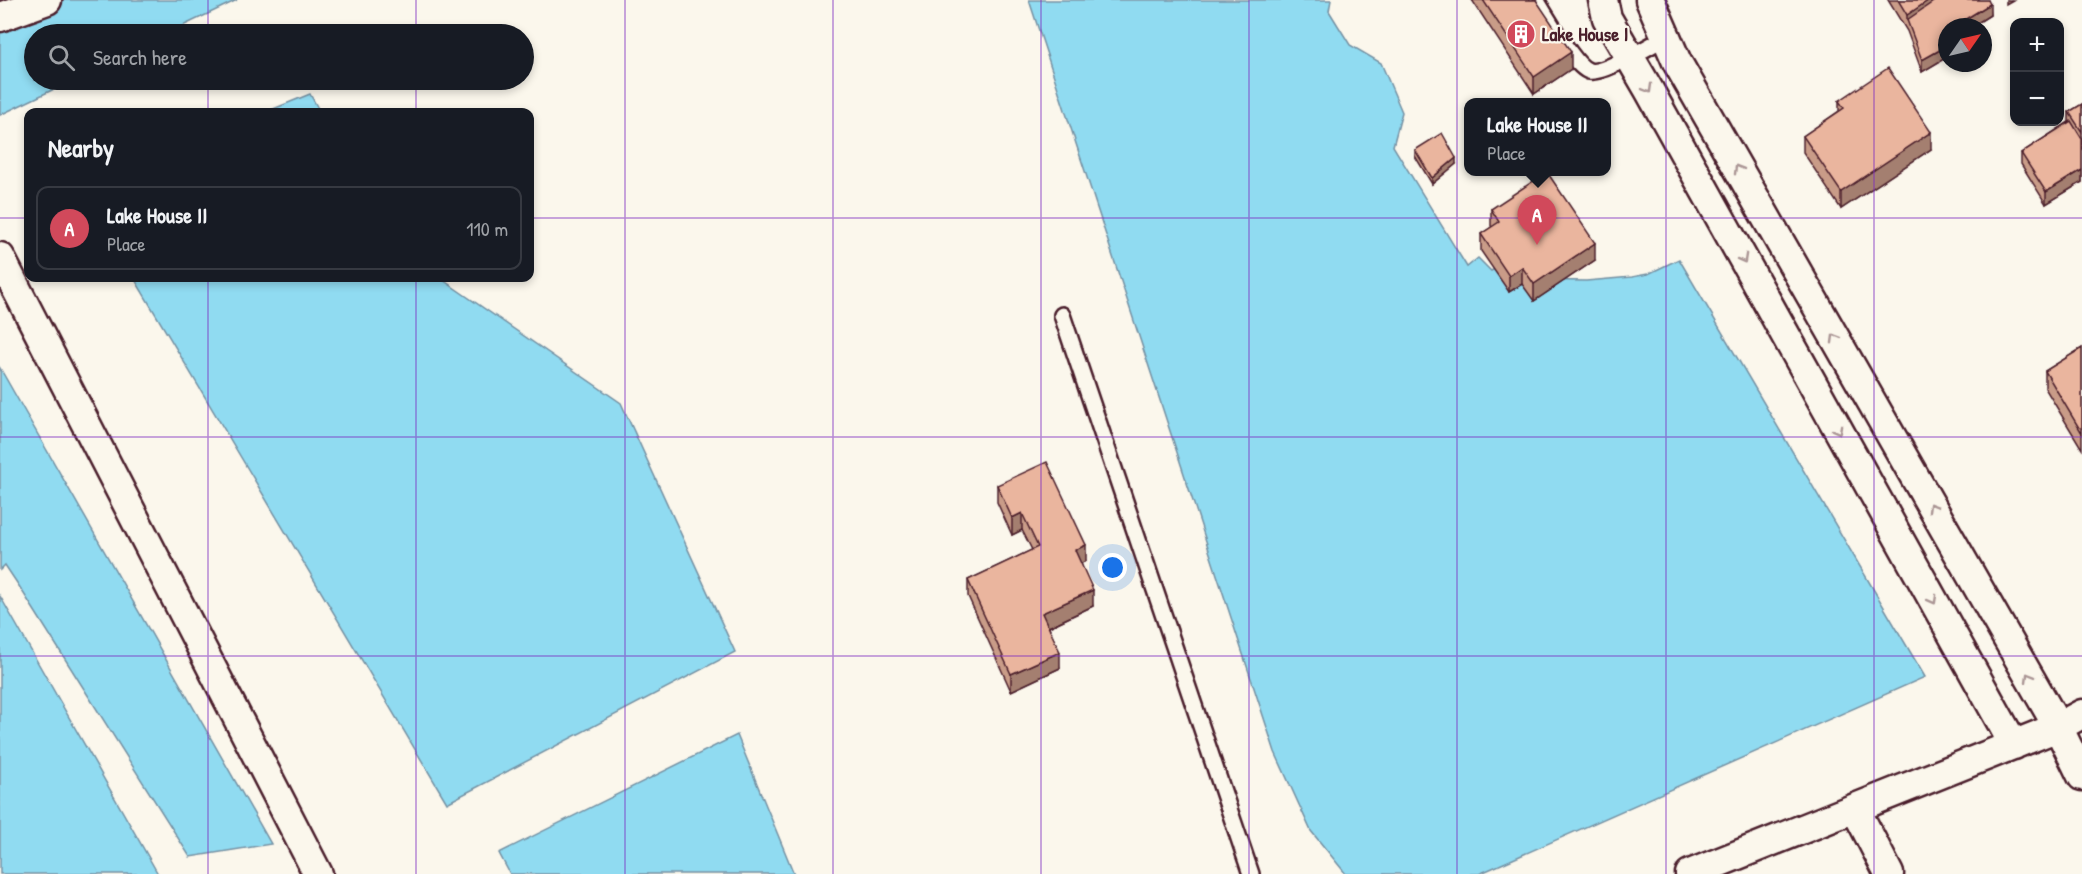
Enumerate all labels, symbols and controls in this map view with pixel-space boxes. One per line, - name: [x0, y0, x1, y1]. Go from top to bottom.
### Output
- building icon: Lake House I: [1505, 18, 1537, 50]
- north arrow: [1938, 18, 1992, 72]
- map controls: [2010, 18, 2064, 126]
- button: +: [2010, 18, 2064, 72]
- place label: Lake House I: [1542, 20, 1629, 47]
- search box: [24, 24, 534, 90]
- icon: search: [45, 41, 78, 74]
- text: Search here: [93, 42, 187, 72]
- button: −: [2010, 72, 2064, 126]
- one-way arrow: [1641, 83, 1652, 93]
- popup: [1464, 98, 1611, 176]
- text: Lake House II: [1487, 109, 1588, 139]
- text: Nearby: [48, 130, 114, 165]
- text: Place: [1487, 139, 1526, 166]
- one-way arrow: [1734, 165, 1746, 175]
- pin: A: [1518, 196, 1556, 245]
- text: Lake House II: [107, 200, 207, 230]
- text: A: [65, 215, 74, 242]
- text: 110 m: [466, 215, 508, 242]
- text: Place: [107, 230, 146, 257]
- one-way arrow: [1736, 253, 1747, 263]
- one-way arrow: [1831, 334, 1842, 344]
- one-way arrow: [1831, 423, 1842, 434]
- one-way arrow: [1928, 503, 1939, 513]
- your location: [1098, 553, 1127, 582]
- one-way arrow: [1926, 594, 1937, 604]
- one-way arrow: [2025, 673, 2036, 683]

